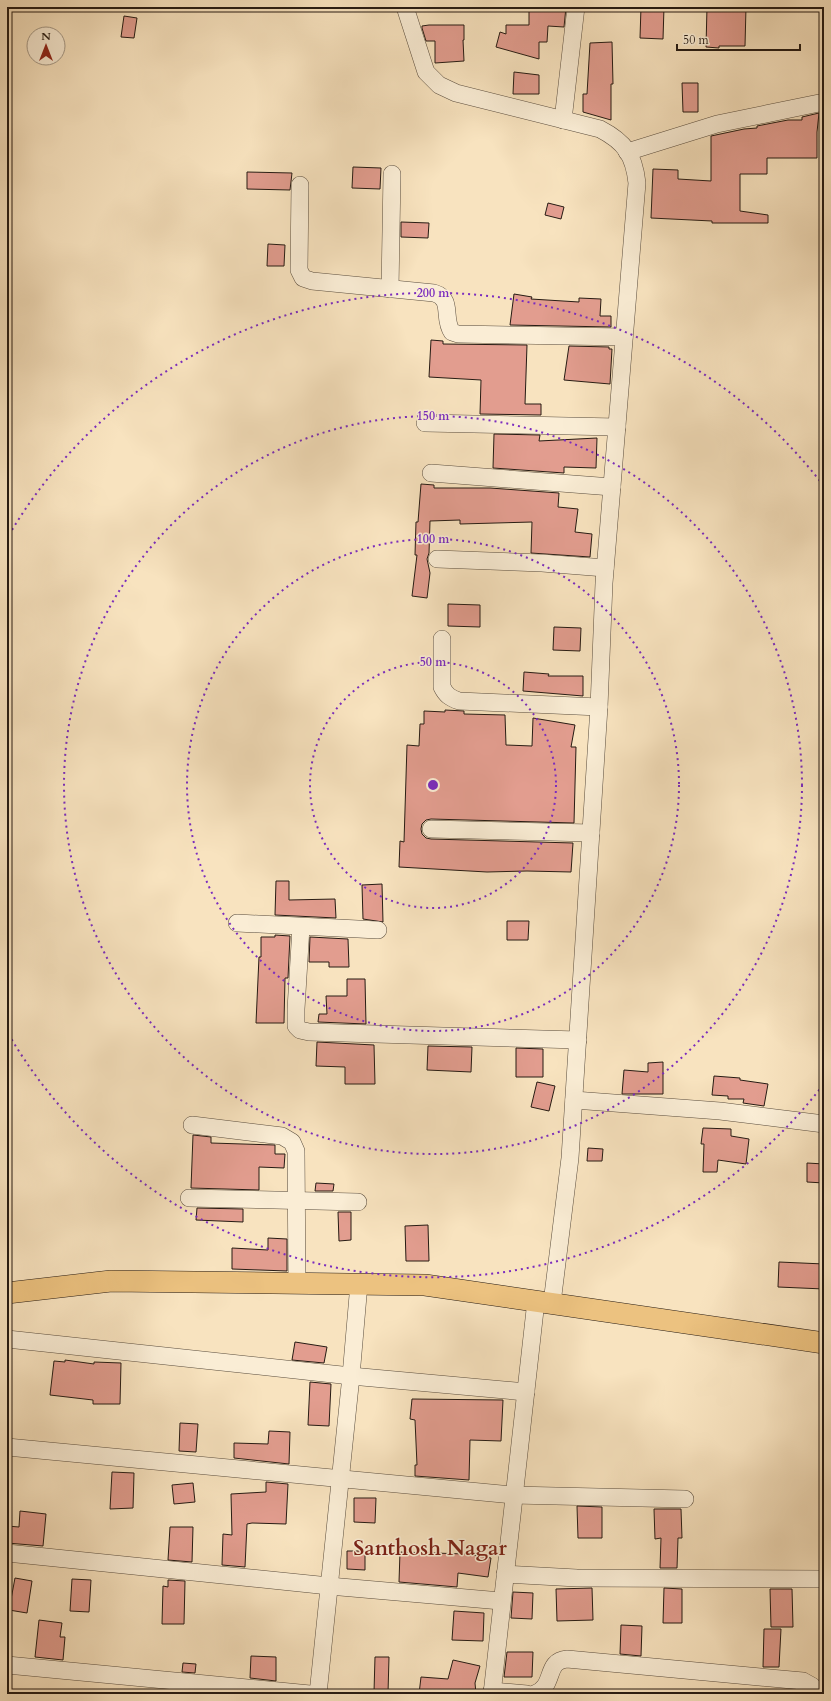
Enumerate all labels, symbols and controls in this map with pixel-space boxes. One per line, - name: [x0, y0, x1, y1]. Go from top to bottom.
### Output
- north arrow: [26, 26, 66, 66]
- scale bar: [677, 26, 800, 52]
- text: N: [41, 29, 51, 44]
- text: 50 m: [683, 32, 710, 48]
- text: 200 m: [417, 285, 450, 301]
- text: 150 m: [417, 408, 450, 424]
- text: 100 m: [417, 531, 450, 547]
- text: 50 m: [420, 654, 447, 670]
- centre of rings: [426, 778, 440, 792]
- district label: Santhosh Nagar: [353, 1534, 507, 1563]

